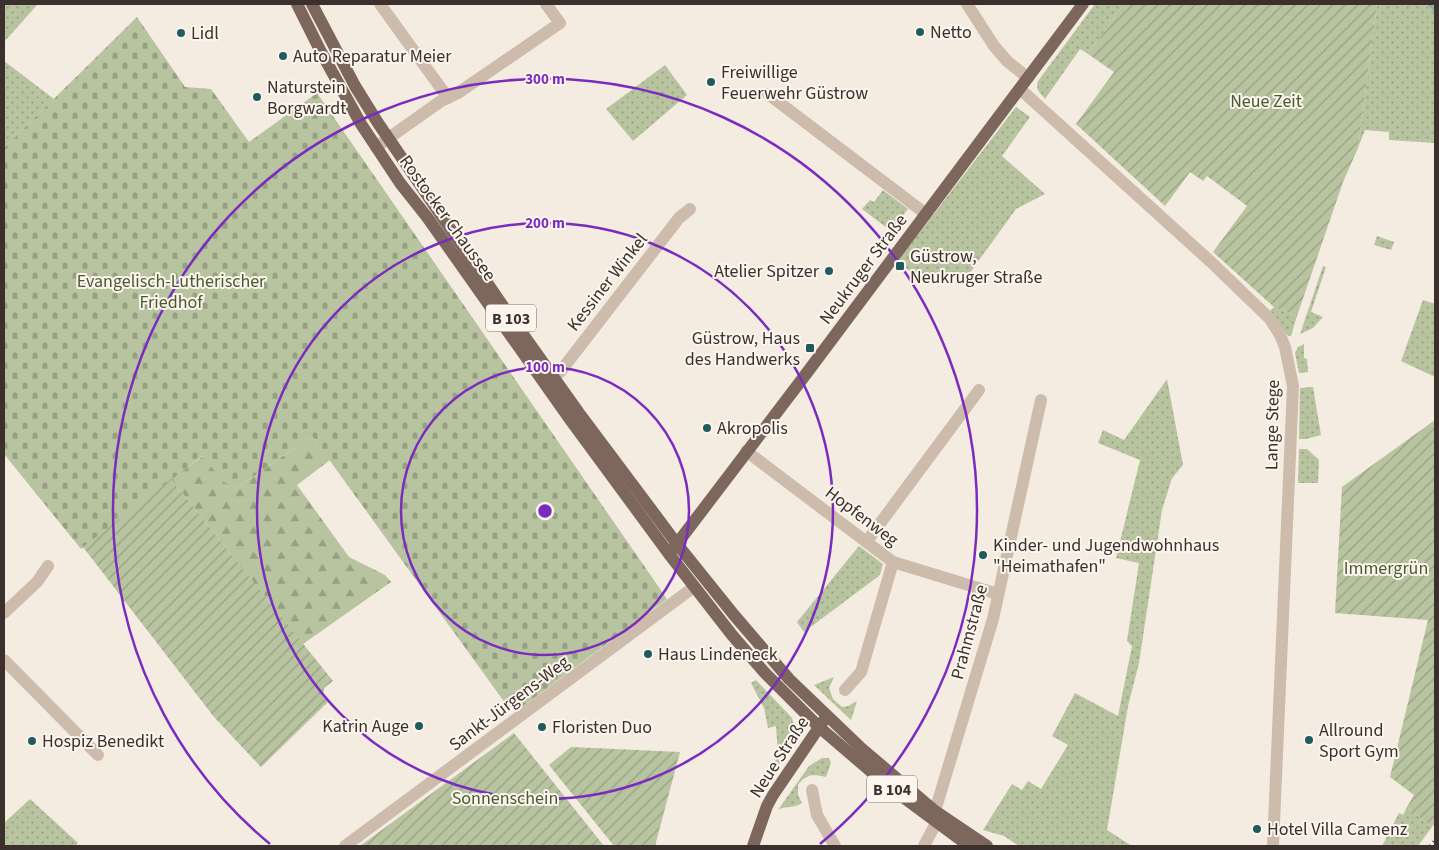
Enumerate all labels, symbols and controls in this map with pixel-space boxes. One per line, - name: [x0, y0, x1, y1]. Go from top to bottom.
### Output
- place label: Netto: [930, 20, 972, 45]
- place label: Lidl: [191, 21, 219, 46]
- marker: Netto: [914, 26, 926, 38]
- marker: Lidl: [175, 27, 187, 39]
- place label: Auto Reparatur Meier: [293, 44, 452, 69]
- marker: Auto Reparatur Meier: [277, 50, 289, 62]
- place label: Freiwillige Feuerwehr Güstrow: [721, 60, 868, 106]
- text: 300 m: [525, 69, 565, 90]
- place label: Naturstein Borgwardt: [267, 75, 346, 121]
- marker: Freiwillige Feuerwehr Güstrow: [705, 76, 717, 88]
- park label: Neue Zeit: [1230, 89, 1302, 114]
- marker: Naturstein Borgwardt: [251, 91, 263, 103]
- street label: Rostocker Chaussee: [393, 150, 502, 286]
- street label: Neukruger Straße: [814, 209, 913, 330]
- text: 200 m: [525, 213, 565, 234]
- street label: Kessiner Winkel: [561, 228, 654, 336]
- place label: Güstrow, Neukruger Straße: [910, 244, 1042, 290]
- place label: Atelier Spitzer: [714, 259, 820, 284]
- marker: Güstrow, Neukruger Straße: [894, 260, 906, 272]
- marker: Atelier Spitzer: [823, 265, 835, 277]
- park label: Evangelisch-Lutherischer Friedhof: [77, 269, 266, 315]
- road number: B 103: [486, 304, 536, 332]
- place label: Güstrow, Haus des Handwerks: [685, 326, 800, 372]
- marker: Güstrow, Haus des Handwerks: [804, 342, 816, 354]
- text: 100 m: [525, 357, 565, 378]
- street label: Lange Stege: [1259, 379, 1286, 470]
- place label: Akropolis: [717, 416, 788, 441]
- marker: Akropolis: [701, 422, 713, 434]
- street label: Hopfenweg: [820, 481, 904, 552]
- centre of rings: [536, 502, 554, 520]
- place label: Kinder- und Jugendwohnhaus "Heimathafen": [993, 533, 1219, 579]
- marker: Kinder- und Jugendwohnhaus "Heimathafen": [977, 549, 989, 561]
- park label: Immergrün: [1344, 556, 1428, 581]
- street label: Prahmstraße: [945, 582, 994, 682]
- place label: Haus Lindeneck: [658, 642, 778, 667]
- marker: Haus Lindeneck: [642, 648, 654, 660]
- street label: Sankt-Jürgens-Weg: [444, 650, 575, 757]
- street label: Neue Straße: [744, 712, 815, 803]
- place label: Katrin Auge: [322, 714, 409, 739]
- place label: Floristen Duo: [552, 715, 652, 740]
- place label: Allround Sport Gym: [1319, 718, 1399, 764]
- marker: Katrin Auge: [413, 720, 425, 732]
- marker: Floristen Duo: [536, 721, 548, 733]
- place label: Hospiz Benedikt: [42, 729, 164, 754]
- marker: Allround Sport Gym: [1303, 734, 1315, 746]
- marker: Hospiz Benedikt: [26, 735, 38, 747]
- road number: B 104: [867, 776, 917, 802]
- park label: Sonnenschein: [452, 786, 558, 811]
- place label: Hotel Villa Camenz: [1267, 817, 1408, 842]
- marker: Hotel Villa Camenz: [1251, 823, 1263, 835]

